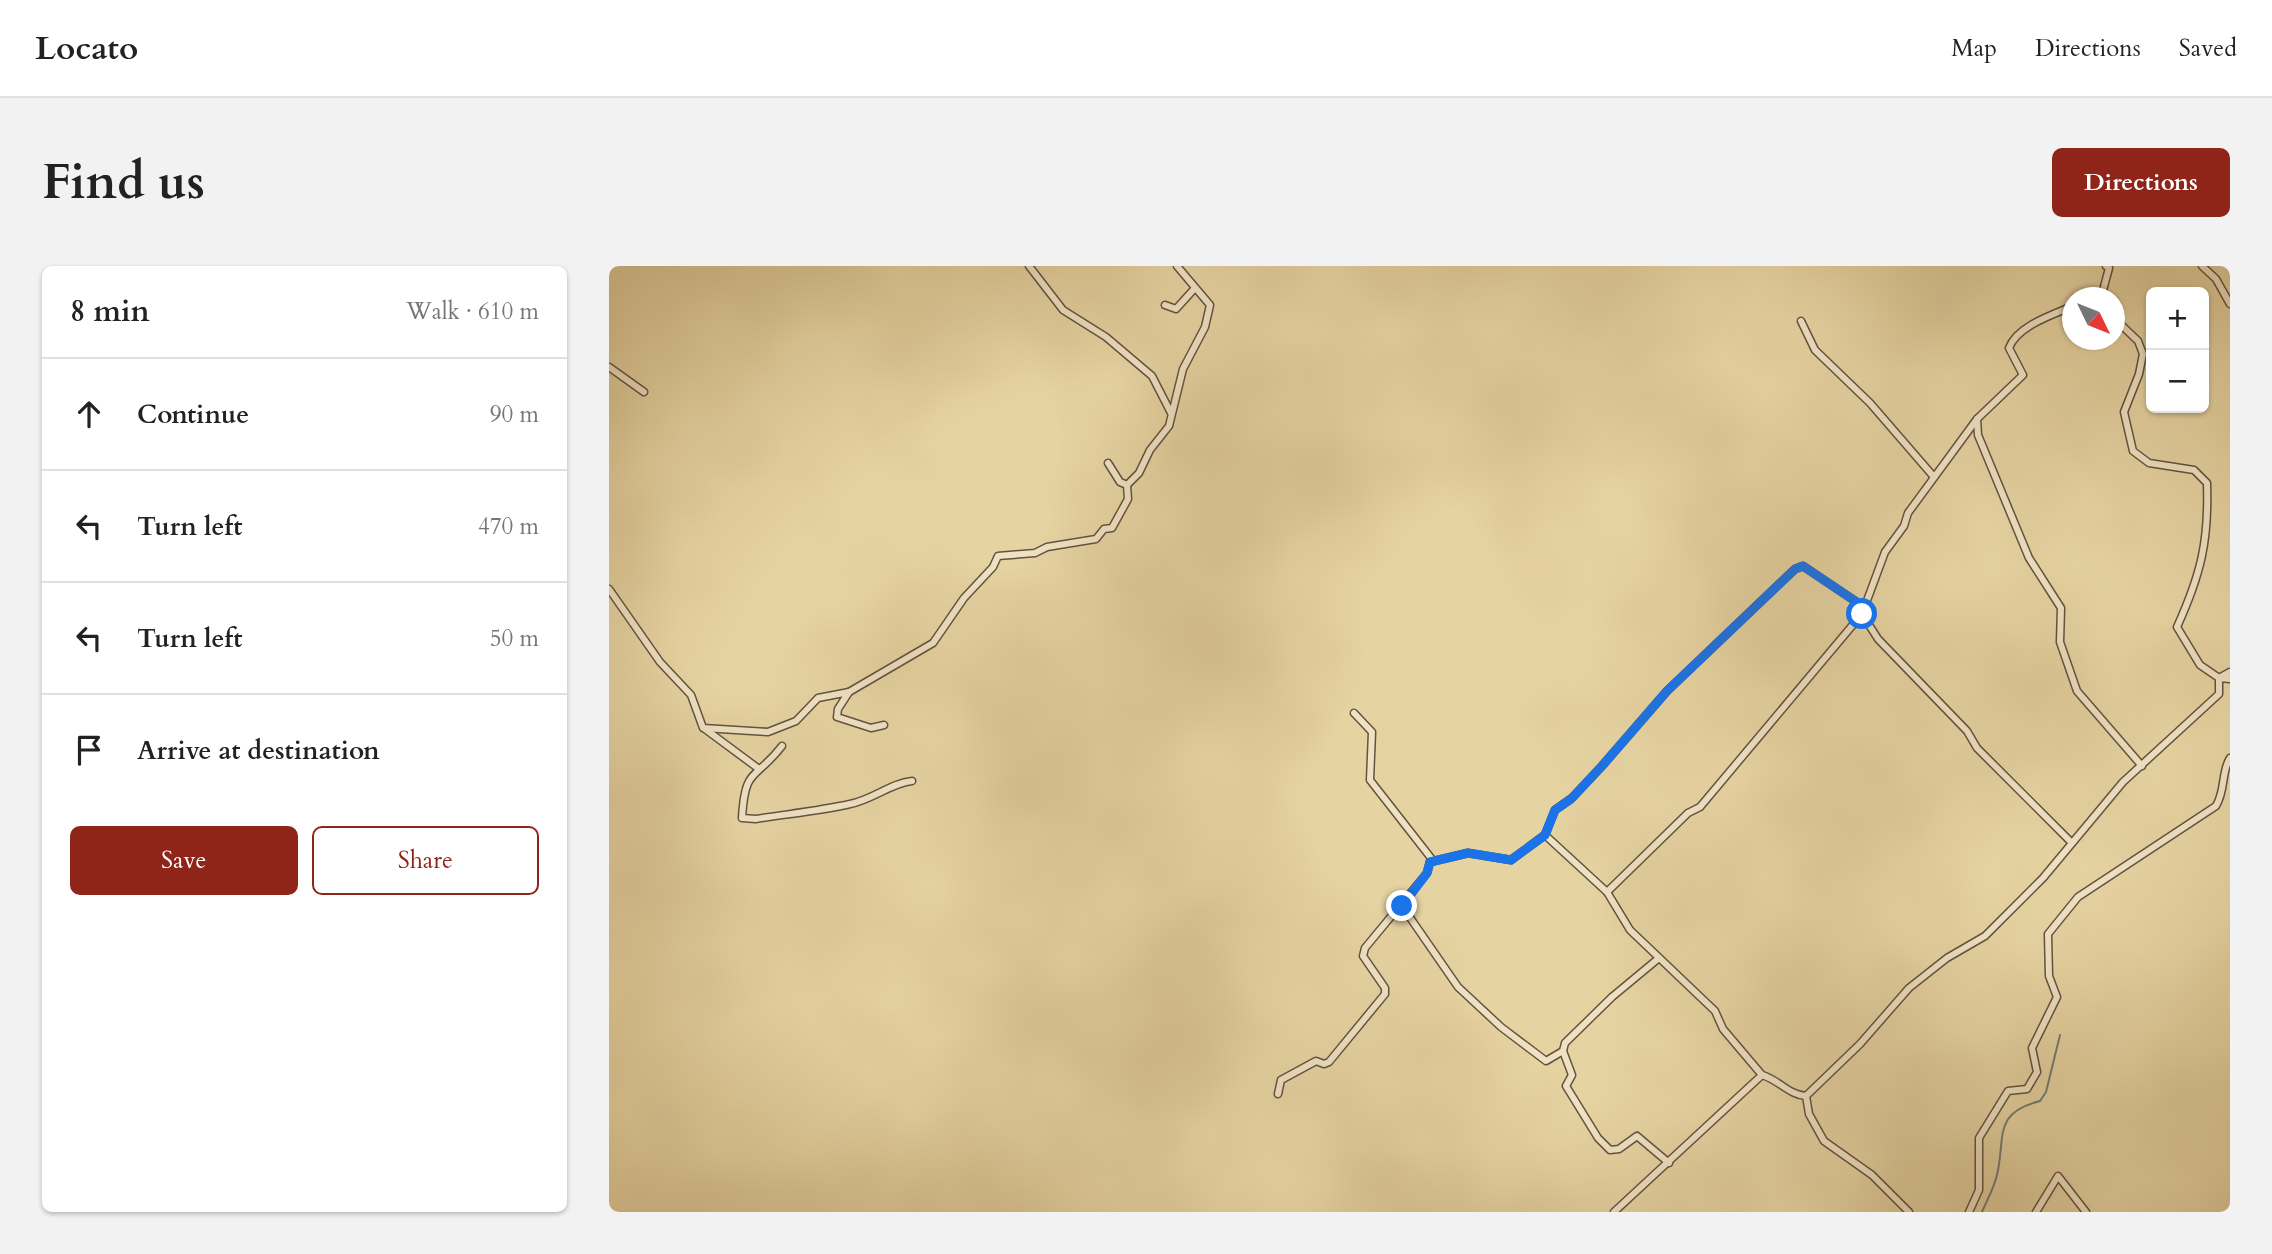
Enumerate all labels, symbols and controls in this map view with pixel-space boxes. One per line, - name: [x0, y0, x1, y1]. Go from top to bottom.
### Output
- text: Locato: [35, 26, 138, 71]
- text: Map: [1951, 32, 1997, 65]
- text: Directions: [2035, 32, 2141, 65]
- text: Saved: [2179, 32, 2237, 65]
- button: Directions: [2052, 148, 2230, 217]
- text: Find us: [42, 149, 205, 216]
- north arrow: [2062, 287, 2125, 350]
- map controls: [2146, 287, 2209, 413]
- button: +: [2146, 287, 2209, 350]
- text: 8 min: [70, 291, 150, 332]
- text: Walk · 610 m: [406, 296, 539, 327]
- button: −: [2146, 350, 2209, 413]
- icon: ahead: [70, 395, 108, 433]
- text: Continue: [137, 397, 249, 432]
- text: 90 m: [490, 399, 539, 430]
- icon: left: [70, 507, 108, 545]
- text: Turn left: [137, 509, 242, 544]
- text: 470 m: [478, 511, 539, 542]
- route start: [1846, 598, 1877, 629]
- icon: left: [70, 619, 108, 657]
- text: Turn left: [137, 621, 242, 656]
- text: 50 m: [490, 623, 539, 654]
- icon: arrive: [70, 731, 108, 769]
- text: Arrive at destination: [137, 733, 380, 768]
- button: Save: [70, 826, 298, 895]
- button: Share: [312, 826, 539, 895]
- route end: [1386, 890, 1417, 921]

